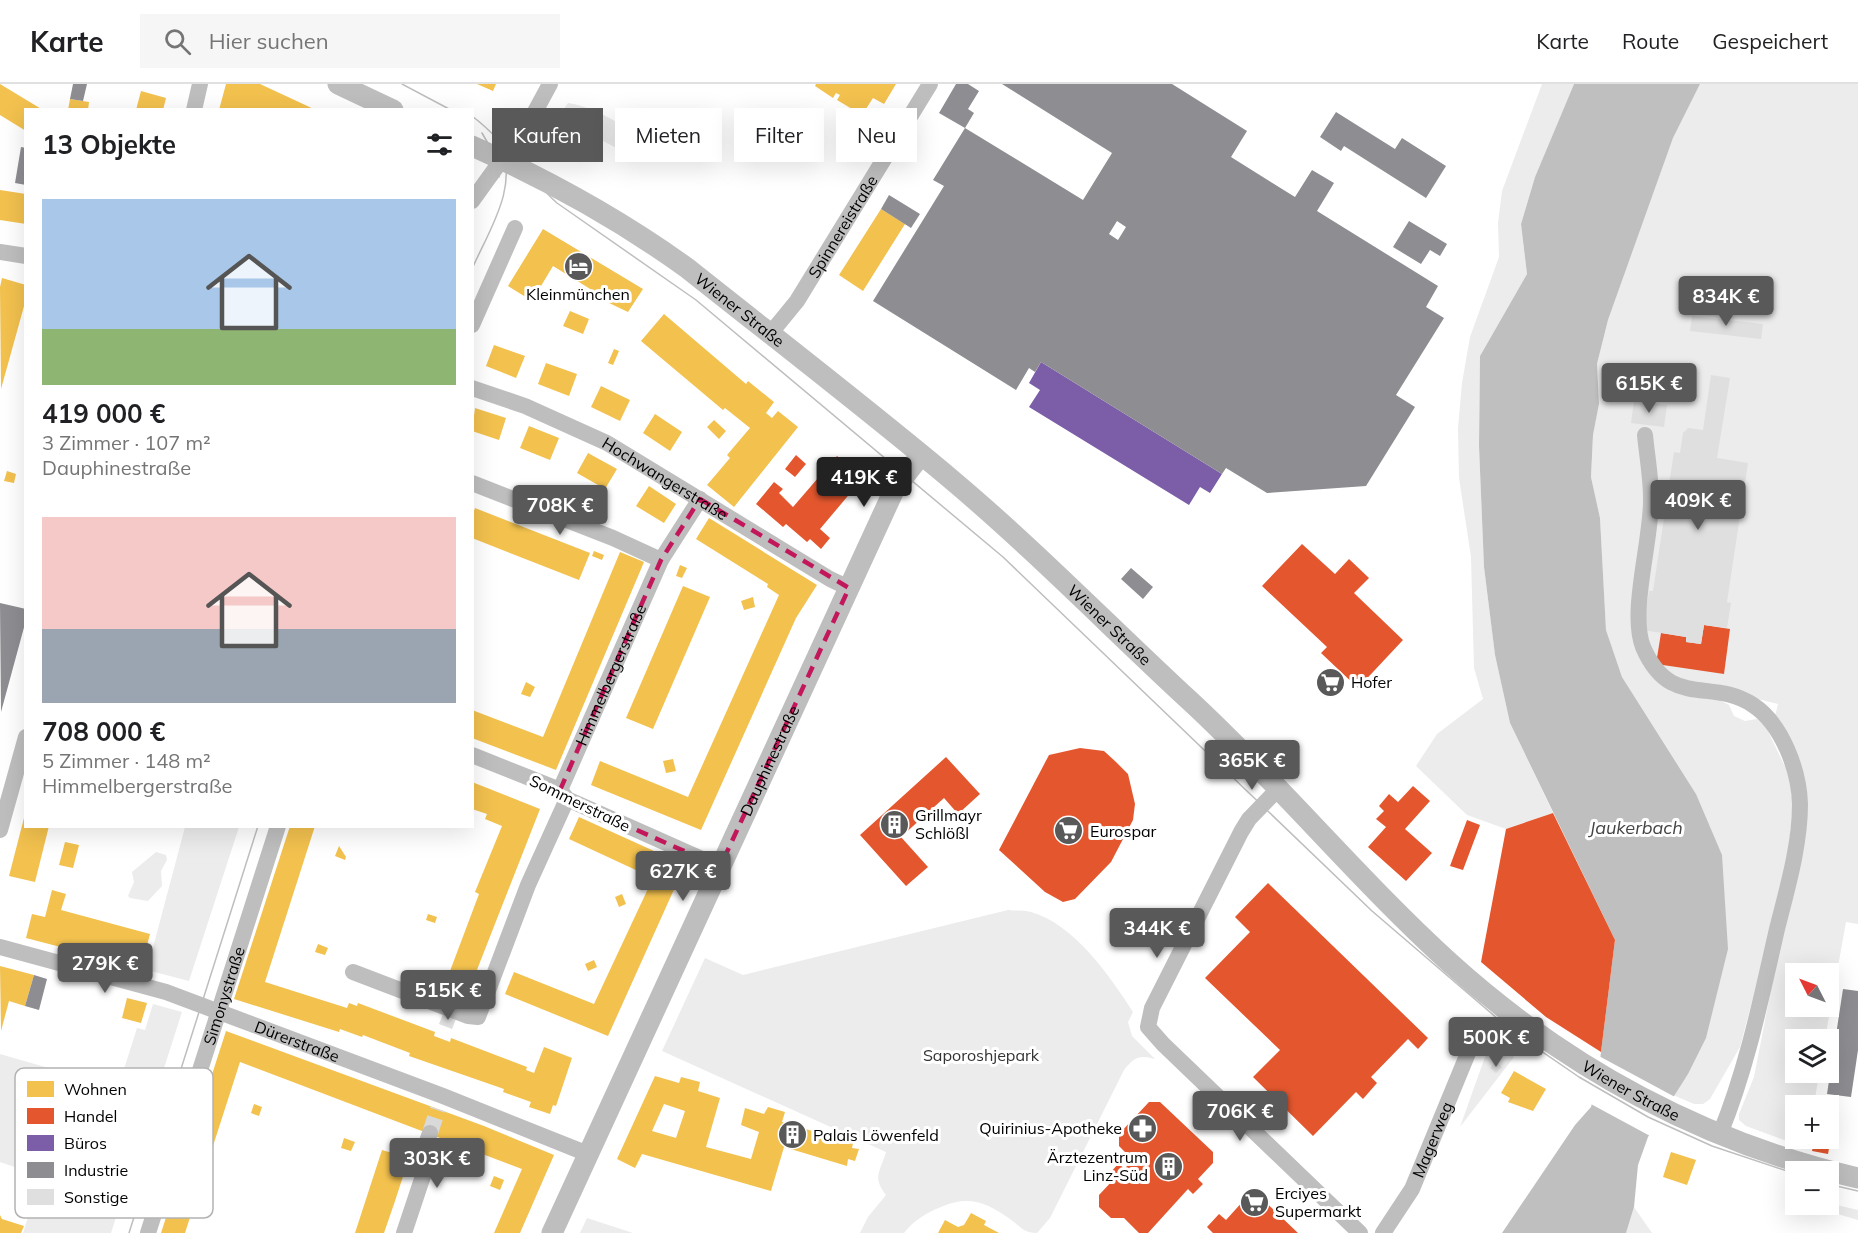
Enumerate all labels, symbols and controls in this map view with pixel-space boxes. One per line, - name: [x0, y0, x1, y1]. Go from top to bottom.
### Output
- search box: [140, 14, 560, 68]
- text: Karte: [30, 24, 104, 59]
- icon: search: [161, 25, 194, 58]
- text: Hier suchen: [209, 27, 329, 55]
- text: Karte: [1536, 28, 1589, 54]
- text: Route: [1622, 28, 1679, 54]
- text: Gespeichert: [1712, 28, 1828, 54]
- chip: Kaufen: [492, 108, 603, 162]
- chip: Mieten: [615, 108, 722, 162]
- chip: Filter: [734, 108, 824, 162]
- chip: Neu: [836, 108, 917, 162]
- text: 13 Objekte: [42, 128, 176, 161]
- icon: filters: [423, 128, 456, 161]
- street label: Spinnereistraße: [804, 171, 882, 282]
- icon: home: [195, 238, 303, 346]
- hotel icon: Kleinmünchen: [562, 250, 594, 282]
- street label: Wiener Straße: [691, 268, 788, 351]
- pin: 834K €: [1677, 276, 1775, 327]
- text: 834K €: [1693, 283, 1759, 308]
- place label: Kleinmünchen: [526, 284, 630, 304]
- pin: 615K €: [1600, 363, 1698, 414]
- text: 615K €: [1616, 370, 1682, 395]
- text: 419 000 €: [42, 397, 165, 430]
- text: 3 Zimmer · 107 m²: [42, 430, 211, 455]
- street label: Hochwangerstraße: [599, 433, 731, 524]
- text: Dauphinestraße: [42, 455, 191, 480]
- pin: 419K €: [815, 457, 913, 508]
- text: 419K €: [831, 464, 897, 489]
- pin: 409K €: [1649, 480, 1747, 531]
- pin: 708K €: [511, 485, 609, 536]
- text: 409K €: [1665, 487, 1731, 512]
- text: 708K €: [527, 492, 593, 517]
- icon: home: [195, 556, 303, 664]
- street label: Wiener Straße: [1064, 580, 1156, 669]
- street label: Himmelbergerstraße: [571, 601, 650, 749]
- supermarket icon: Hofer: [1314, 666, 1346, 698]
- place label: Hofer: [1351, 672, 1392, 692]
- street label: Dauphinestraße: [735, 702, 804, 819]
- text: 708 000 €: [42, 715, 165, 748]
- pin: 365K €: [1203, 740, 1301, 791]
- text: 365K €: [1219, 747, 1285, 772]
- text: 5 Zimmer · 148 m²: [42, 748, 211, 773]
- street label: Sommerstraße: [527, 770, 633, 836]
- text: Himmelbergerstraße: [42, 773, 233, 798]
- place label: Grillmayr Schlößl: [915, 805, 982, 843]
- building icon: Grillmayr Schlößl: [878, 808, 910, 840]
- supermarket icon: Eurospar: [1053, 815, 1085, 847]
- water label: Jaukerbach: [1587, 816, 1683, 839]
- place label: Eurospar: [1090, 821, 1157, 841]
- pin: 627K €: [634, 851, 732, 902]
- text: 627K €: [650, 858, 716, 883]
- pin: 344K €: [1108, 908, 1206, 959]
- text: 344K €: [1124, 915, 1190, 940]
- pin: 279K €: [56, 943, 154, 994]
- street label: Simonystraße: [199, 944, 249, 1048]
- text: 279K €: [72, 950, 138, 975]
- north arrow: [1785, 963, 1839, 1017]
- map controls: [1785, 963, 1839, 1215]
- pin: 515K €: [399, 970, 497, 1021]
- text: 515K €: [415, 977, 481, 1002]
- street label: Dürerstraße: [252, 1016, 342, 1066]
- pin: 500K €: [1447, 1017, 1545, 1068]
- text: 500K €: [1463, 1024, 1529, 1049]
- button: layers: [1785, 1029, 1839, 1083]
- park label: Saporoshjepark: [923, 1045, 1040, 1065]
- street label: Wiener Straße: [1579, 1056, 1683, 1125]
- legend: [15, 1068, 213, 1218]
- text: Wohnen: [64, 1079, 127, 1099]
- pin: 706K €: [1191, 1091, 1289, 1142]
- button: +: [1785, 1095, 1839, 1149]
- text: 706K €: [1207, 1098, 1273, 1123]
- street label: Magerweg: [1408, 1099, 1457, 1181]
- text: Handel: [64, 1106, 117, 1126]
- pharmacy icon: Quirinius-Apotheke: [1127, 1112, 1159, 1144]
- place label: Quirinius-Apotheke: [979, 1118, 1122, 1138]
- building icon: Palais Löwenfeld: [776, 1119, 808, 1151]
- place label: Palais Löwenfeld: [813, 1125, 939, 1145]
- text: Büros: [64, 1133, 107, 1153]
- pin: 303K €: [388, 1138, 486, 1189]
- text: 303K €: [404, 1145, 470, 1170]
- place label: Ärztezentrum Linz-Süd: [1047, 1147, 1148, 1185]
- building icon: Ärztezentrum Linz-Süd: [1153, 1150, 1185, 1182]
- text: Industrie: [64, 1160, 128, 1180]
- button: −: [1785, 1161, 1839, 1215]
- place label: Erciyes Supermarkt: [1275, 1183, 1362, 1221]
- supermarket icon: Erciyes Supermarkt: [1238, 1186, 1270, 1218]
- text: Sonstige: [64, 1187, 128, 1207]

